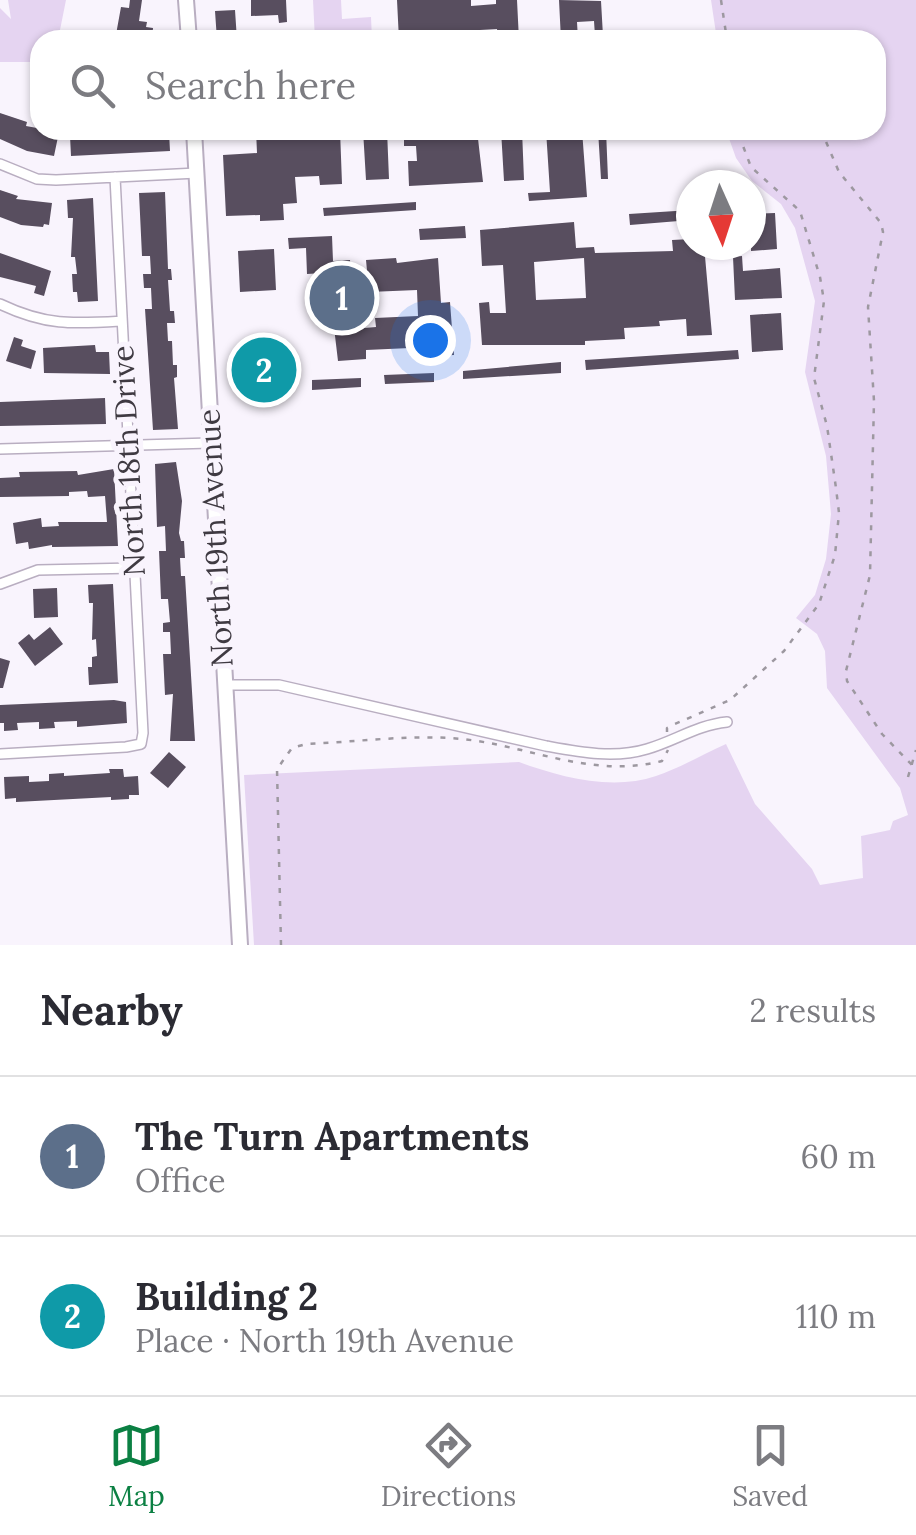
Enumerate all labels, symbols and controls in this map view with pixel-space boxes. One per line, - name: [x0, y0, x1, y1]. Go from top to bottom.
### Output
- search box: [30, 30, 886, 140]
- icon: search: [65, 58, 120, 113]
- text: Search here: [145, 61, 356, 109]
- north arrow: [676, 170, 766, 260]
- pin: 1: [310, 260, 374, 336]
- your location: [405, 315, 456, 366]
- pin: 2: [232, 332, 296, 408]
- street label: North 18th Drive: [103, 345, 153, 577]
- street label: North 19th Avenue: [189, 408, 241, 668]
- text: Nearby: [40, 983, 183, 1037]
- text: 2 results: [750, 990, 876, 1031]
- text: The Turn Apartments: [135, 1112, 529, 1160]
- text: 1: [66, 1136, 79, 1177]
- text: 60 m: [801, 1136, 876, 1177]
- text: Office: [135, 1160, 226, 1201]
- text: Building 2: [135, 1272, 318, 1320]
- text: 2: [64, 1296, 81, 1337]
- text: 110 m: [796, 1296, 876, 1337]
- text: Place · North 19th Avenue: [135, 1320, 514, 1361]
- tab: Map: [108, 1418, 165, 1514]
- tab: Directions: [381, 1418, 516, 1514]
- tab: Saved: [732, 1418, 808, 1514]

